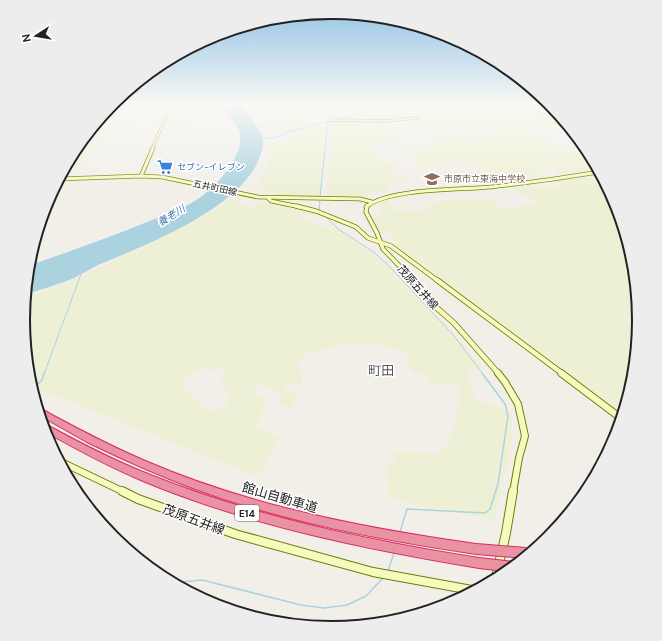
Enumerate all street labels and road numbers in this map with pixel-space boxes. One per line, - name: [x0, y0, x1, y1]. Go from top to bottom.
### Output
- street label: 五井町田線: [192, 177, 239, 199]
- street label: 茂原五井線: [394, 262, 442, 312]
- street label: 館山自動車道: [240, 479, 320, 516]
- street label: 茂原五井線: [160, 500, 227, 539]
- road number: E14: [235, 505, 259, 521]

